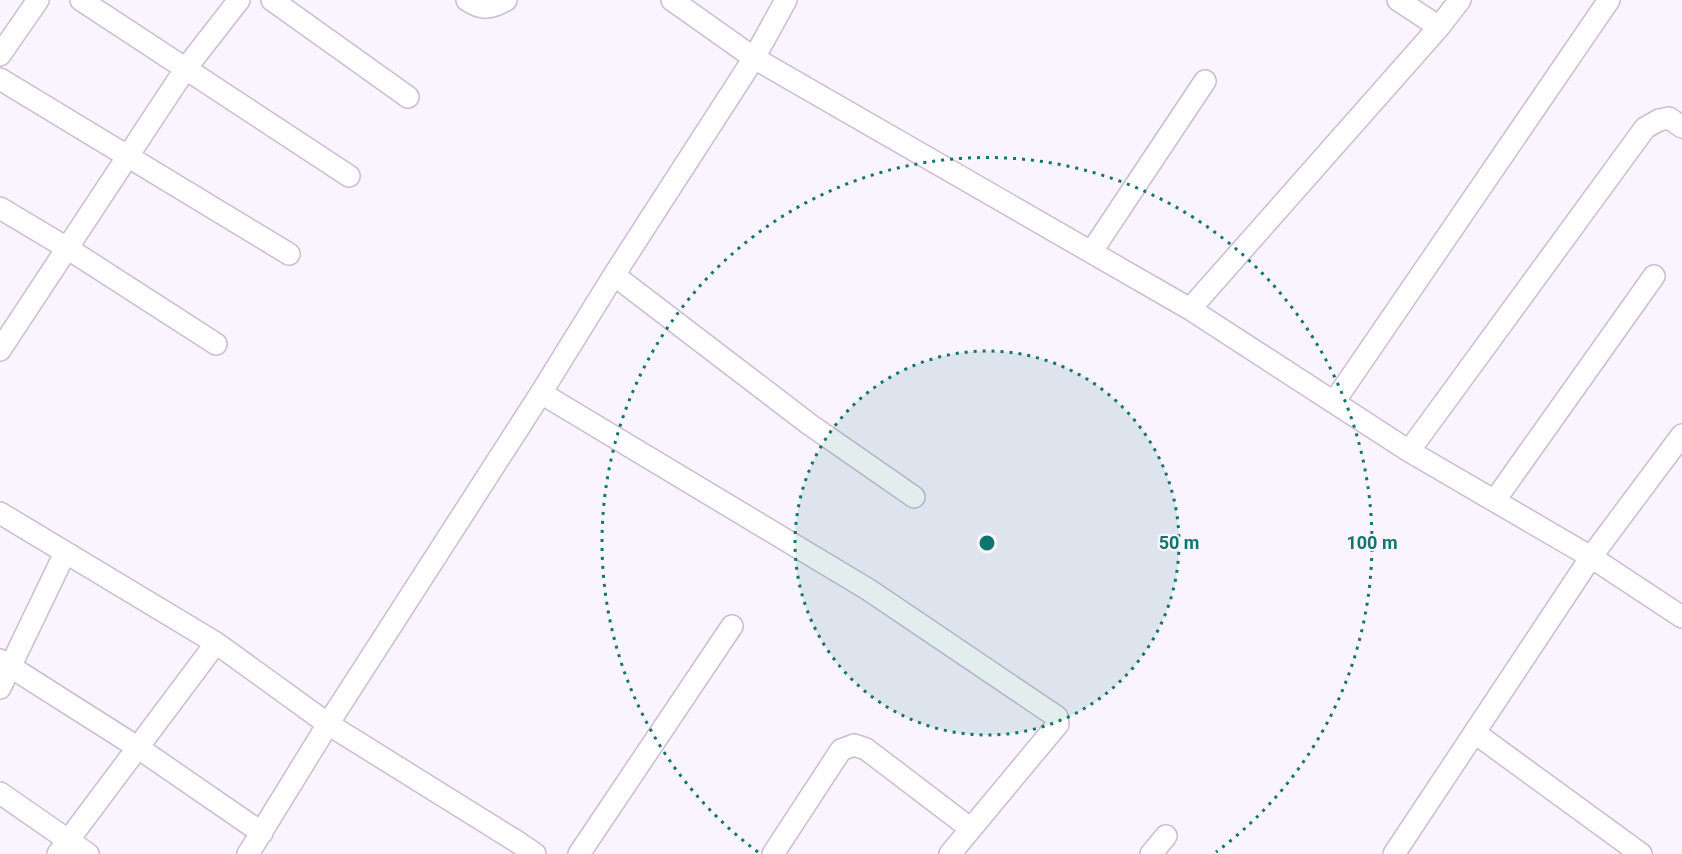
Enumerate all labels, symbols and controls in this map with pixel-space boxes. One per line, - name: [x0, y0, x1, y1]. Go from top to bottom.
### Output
- text: 50 m: [1159, 532, 1199, 553]
- text: 100 m: [1346, 532, 1398, 553]
- centre of rings: [977, 533, 997, 553]

